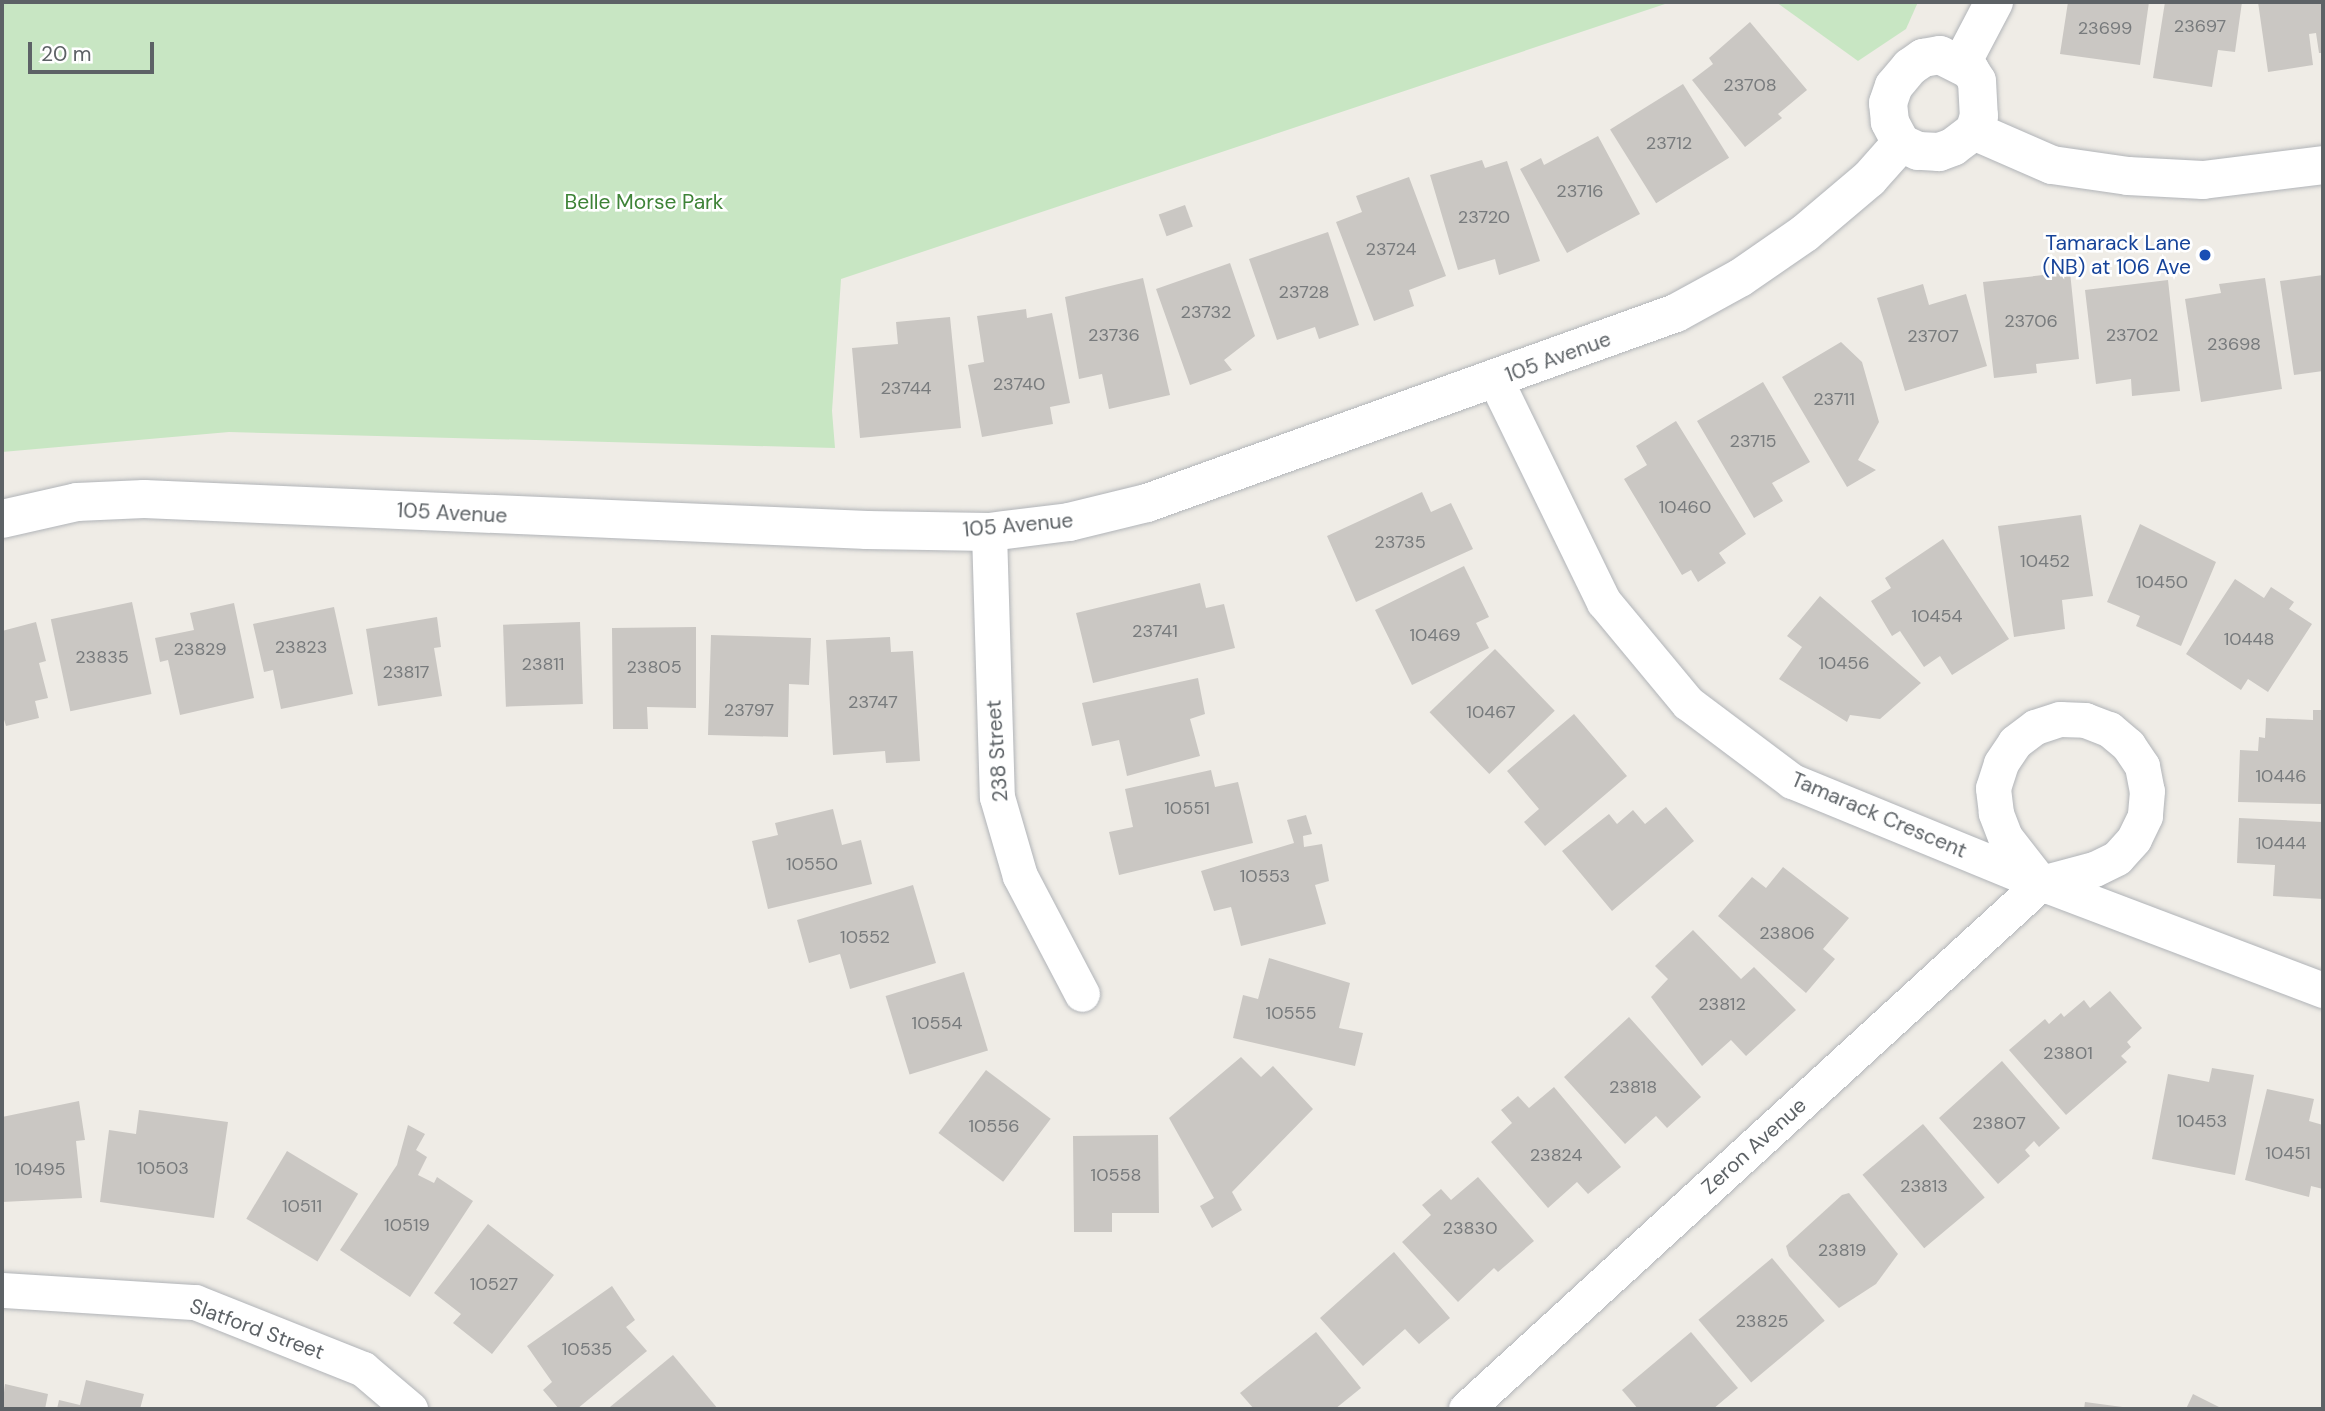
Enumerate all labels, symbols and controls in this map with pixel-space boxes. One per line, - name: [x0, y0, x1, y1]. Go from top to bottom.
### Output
- house number: 23697: [2174, 15, 2226, 37]
- house number: 23699: [2078, 17, 2132, 39]
- scale bar: [32, 28, 158, 72]
- text: 20 m: [41, 40, 92, 68]
- house number: 23708: [1723, 74, 1777, 96]
- house number: 23712: [1646, 132, 1692, 154]
- house number: 23716: [1556, 180, 1604, 202]
- park label: Belle Morse Park: [565, 189, 723, 215]
- house number: 23720: [1458, 206, 1510, 228]
- place label: Tamarack Lane (NB) at 106 Ave: [2043, 230, 2191, 280]
- house number: 23724: [1366, 238, 1416, 260]
- marker: Tamarack Lane (NB) at 106 Ave: [2197, 247, 2213, 263]
- house number: 23728: [1279, 281, 1329, 303]
- house number: 23732: [1181, 301, 1231, 323]
- house number: 23706: [2004, 310, 2058, 332]
- house number: 23736: [1088, 324, 1140, 346]
- house number: 23702: [2106, 324, 2158, 346]
- house number: 23707: [1907, 325, 1959, 347]
- street label: 105 Avenue: [1502, 326, 1614, 388]
- house number: 23698: [2207, 333, 2261, 355]
- house number: 23740: [993, 373, 1045, 395]
- house number: 23744: [880, 377, 932, 399]
- house number: 23711: [1813, 388, 1855, 410]
- house number: 23715: [1730, 430, 1776, 452]
- house number: 10460: [1659, 496, 1711, 518]
- street label: 105 Avenue: [396, 498, 508, 528]
- street label: 105 Avenue: [962, 508, 1074, 542]
- house number: 23735: [1374, 531, 1426, 553]
- house number: 10452: [2020, 550, 2070, 572]
- house number: 10450: [2136, 571, 2188, 593]
- house number: 10454: [1912, 605, 1962, 627]
- house number: 23741: [1132, 620, 1178, 642]
- house number: 10469: [1409, 624, 1461, 646]
- house number: 10448: [2224, 628, 2274, 650]
- house number: 23823: [275, 636, 327, 658]
- house number: 23829: [173, 638, 227, 660]
- house number: 23835: [75, 646, 129, 668]
- house number: 10456: [1818, 652, 1870, 674]
- house number: 23811: [522, 653, 564, 675]
- house number: 23805: [626, 656, 682, 678]
- house number: 23817: [383, 661, 429, 683]
- house number: 23747: [848, 691, 898, 713]
- house number: 23797: [724, 699, 774, 721]
- street label: 238 Street: [981, 699, 1013, 803]
- house number: 10467: [1466, 701, 1516, 723]
- house number: 10446: [2255, 765, 2307, 787]
- street label: Tamarack Crescent: [1787, 767, 1971, 863]
- house number: 10551: [1164, 797, 1210, 819]
- house number: 10444: [2256, 832, 2306, 854]
- house number: 10550: [786, 853, 838, 875]
- house number: 10553: [1240, 865, 1290, 887]
- house number: 23806: [1759, 922, 1815, 944]
- house number: 10552: [840, 926, 890, 948]
- house number: 23812: [1698, 993, 1746, 1015]
- house number: 10555: [1266, 1002, 1316, 1024]
- house number: 10554: [912, 1012, 962, 1034]
- house number: 23801: [2043, 1042, 2093, 1064]
- house number: 23818: [1609, 1076, 1657, 1098]
- street label: Zeron Avenue: [1696, 1092, 1812, 1200]
- house number: 10453: [2177, 1110, 2227, 1132]
- house number: 23807: [1972, 1112, 2026, 1134]
- house number: 10556: [968, 1115, 1020, 1137]
- house number: 10451: [2265, 1142, 2311, 1164]
- house number: 23824: [1530, 1144, 1582, 1166]
- house number: 10503: [137, 1157, 189, 1179]
- house number: 10495: [14, 1158, 66, 1180]
- house number: 10558: [1091, 1164, 1141, 1186]
- house number: 23813: [1900, 1175, 1948, 1197]
- house number: 10511: [282, 1195, 322, 1217]
- house number: 10519: [384, 1214, 430, 1236]
- house number: 23830: [1443, 1217, 1497, 1239]
- house number: 23819: [1818, 1239, 1866, 1261]
- house number: 10527: [470, 1273, 518, 1295]
- street label: Slatford Street: [186, 1293, 328, 1365]
- house number: 23825: [1736, 1310, 1788, 1332]
- house number: 10535: [562, 1338, 612, 1360]

